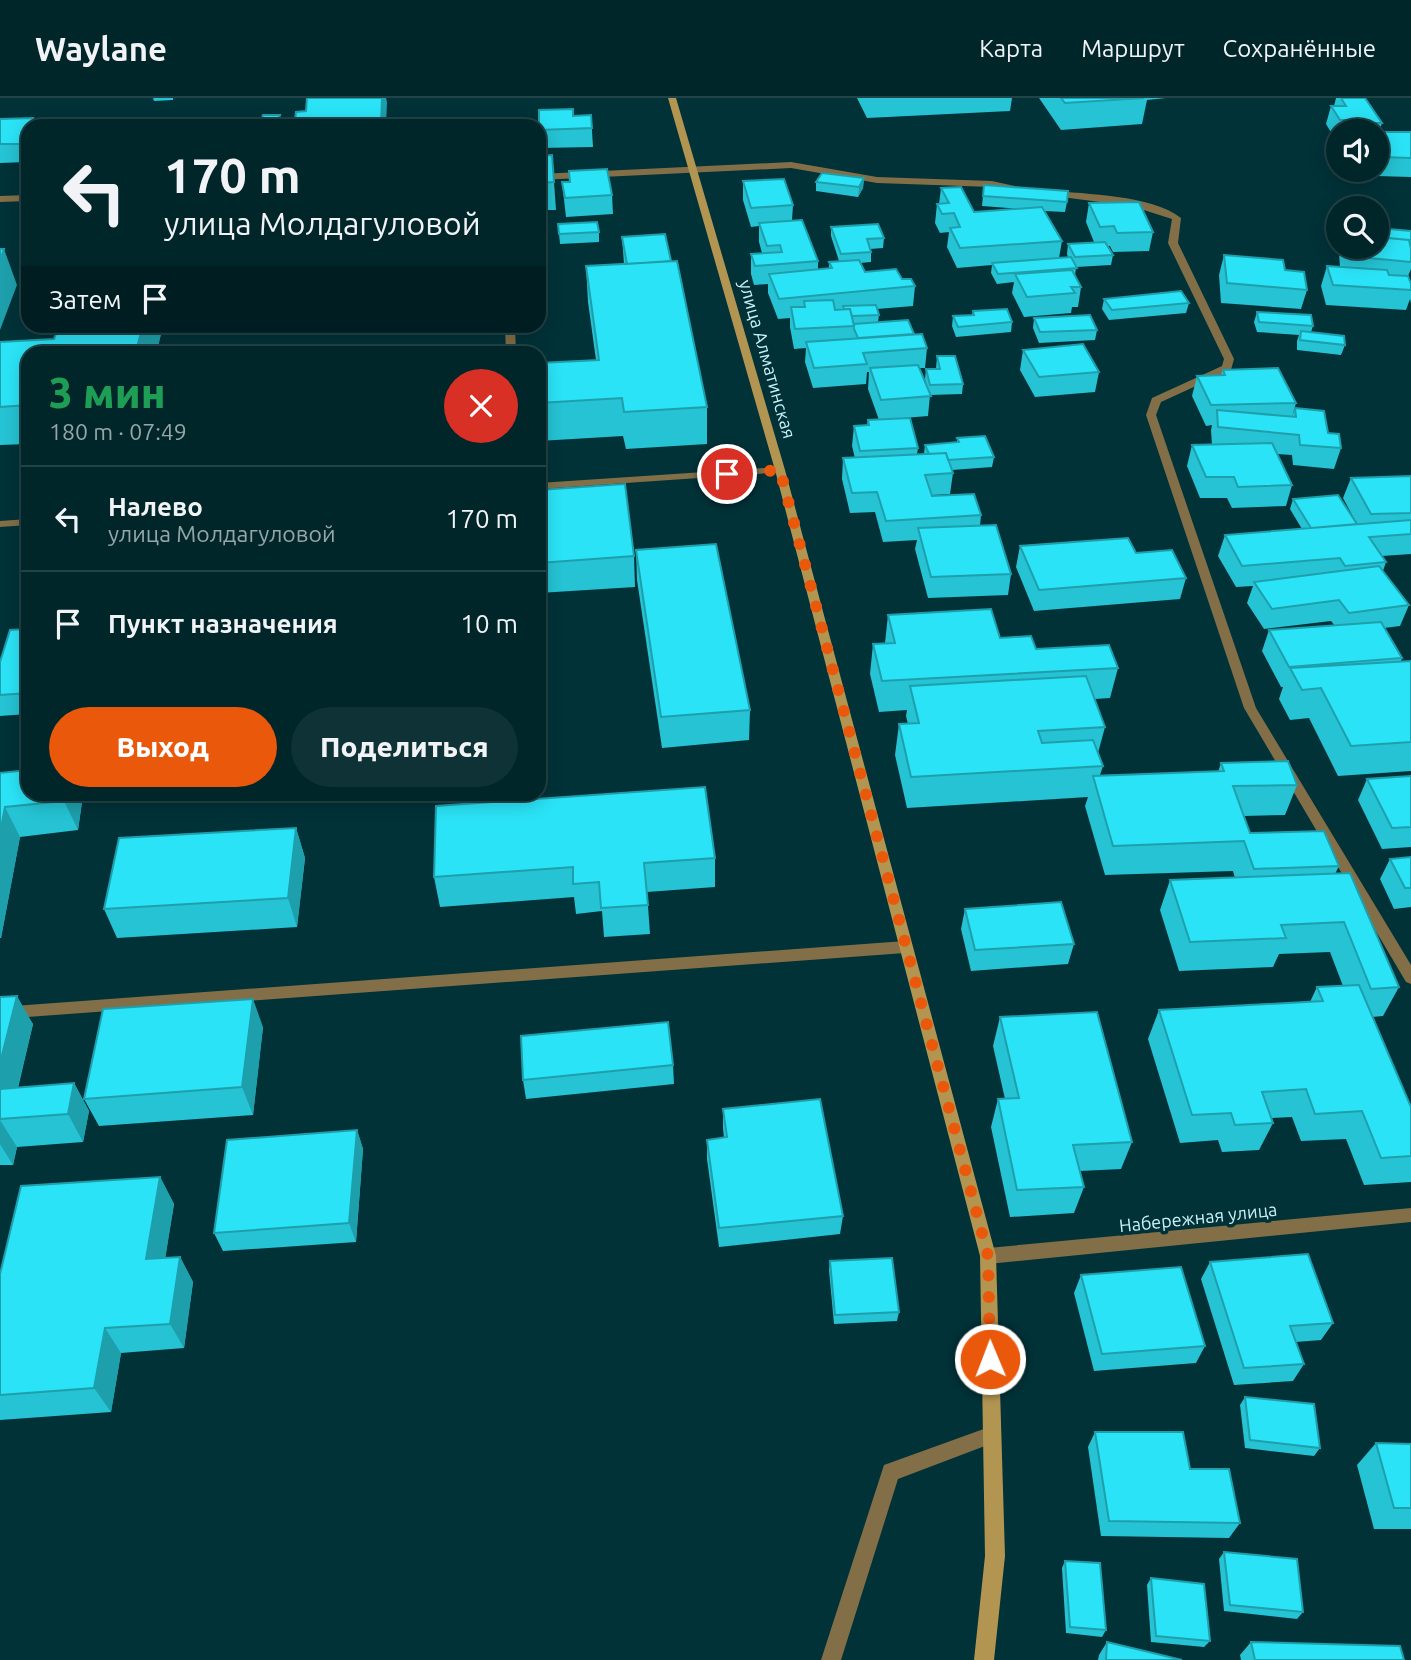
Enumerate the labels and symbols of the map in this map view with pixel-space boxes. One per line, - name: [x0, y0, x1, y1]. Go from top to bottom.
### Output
- street label: улица Алматинская: [736, 277, 800, 441]
- pin: [697, 444, 757, 504]
- street label: Набережная улица: [1118, 1199, 1278, 1235]
- position arrow: [953, 1322, 1027, 1396]

